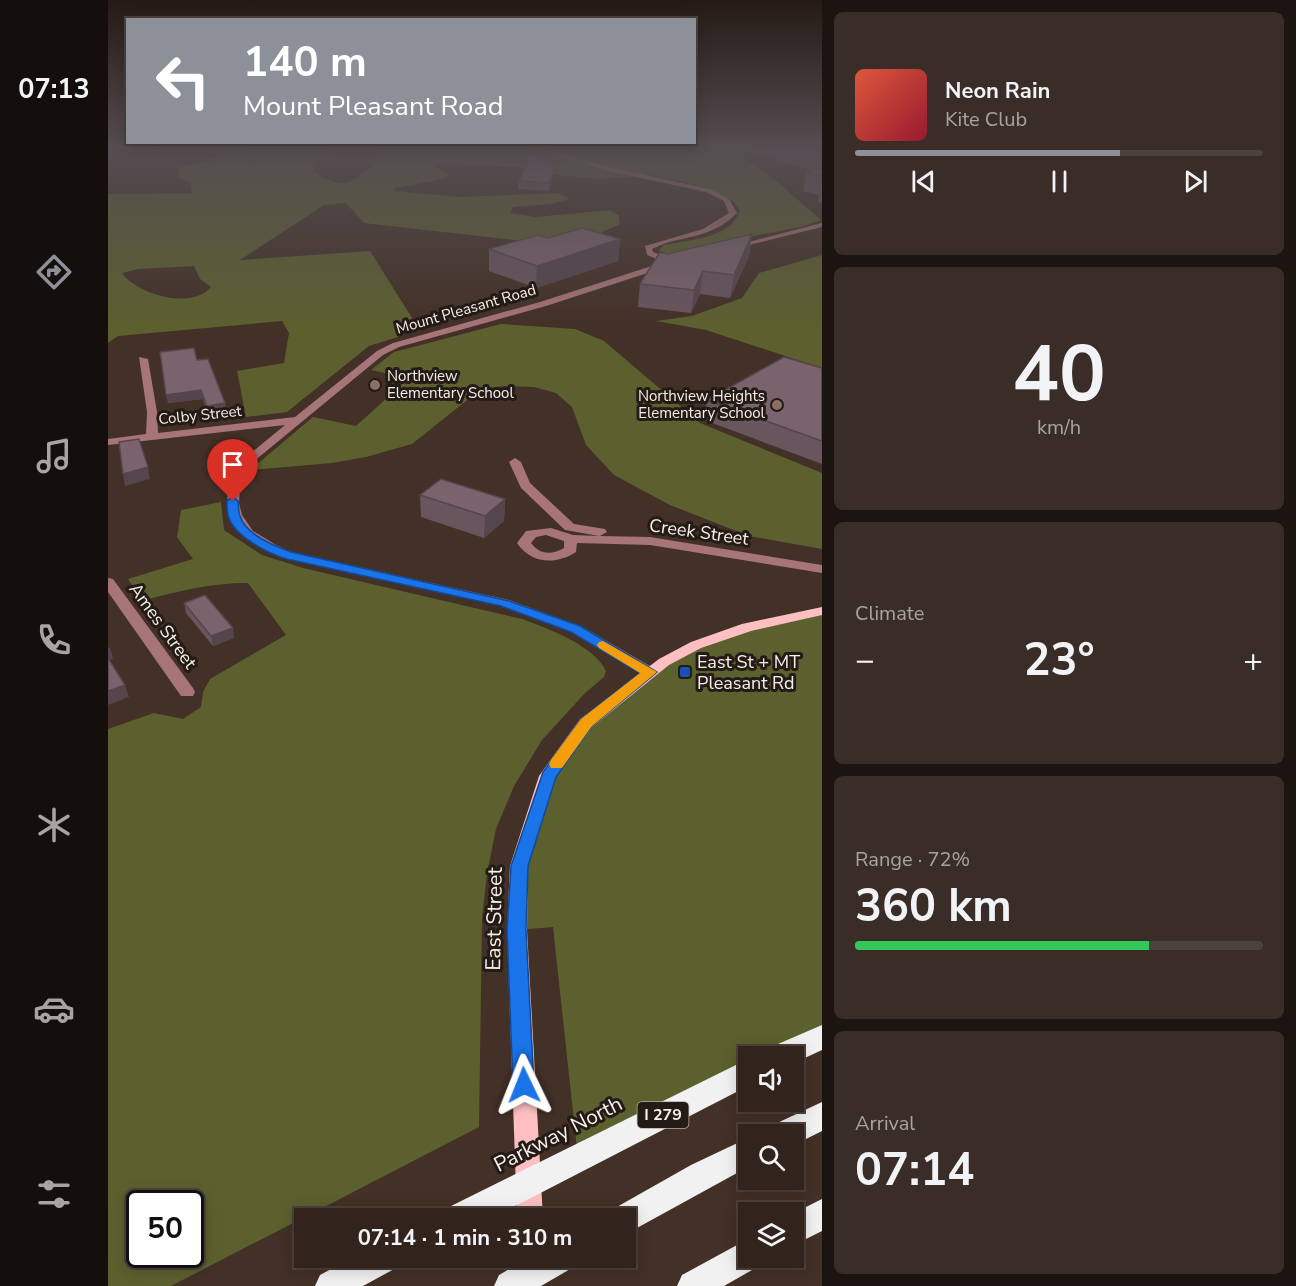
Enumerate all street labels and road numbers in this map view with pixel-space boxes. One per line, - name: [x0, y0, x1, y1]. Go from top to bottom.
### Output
- street label: Mount Pleasant Road: [394, 279, 538, 339]
- street label: Colby Street: [157, 401, 243, 429]
- street label: Creek Street: [648, 513, 751, 551]
- street label: Ames Street: [124, 578, 203, 674]
- street label: East Street: [479, 866, 509, 971]
- street label: Parkway North: [489, 1090, 627, 1178]
- road number: I 279: [638, 1102, 688, 1128]

